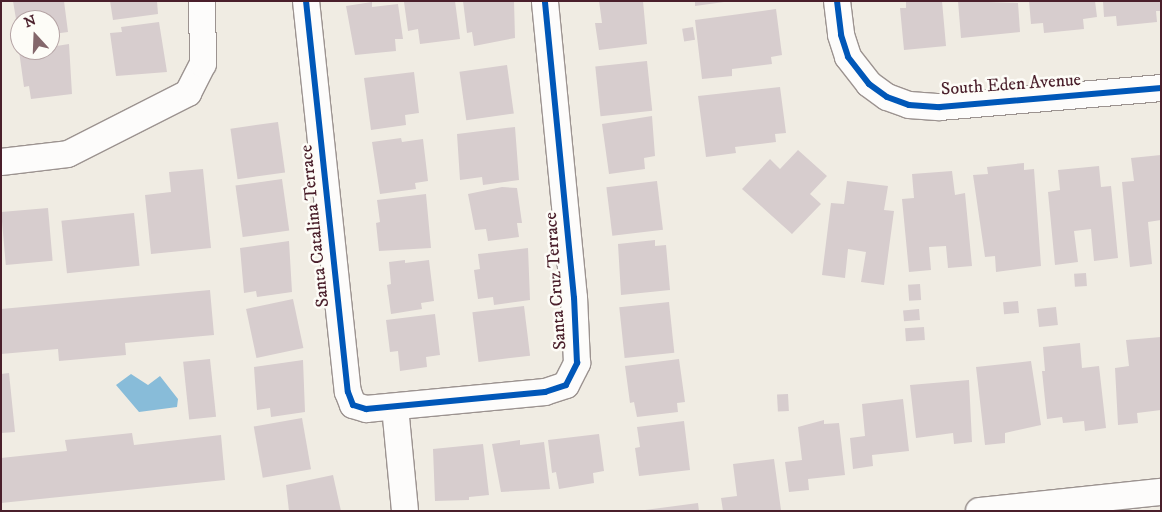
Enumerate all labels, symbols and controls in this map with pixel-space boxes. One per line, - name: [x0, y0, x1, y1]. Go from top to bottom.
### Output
- north arrow: [10, 10, 60, 60]
- text: N: [22, 11, 39, 32]
- street label: South Eden Avenue: [940, 69, 1082, 101]
- street label: Santa Catalina Terrace: [296, 144, 334, 308]
- street label: Santa Cruz Terrace: [540, 211, 572, 351]

